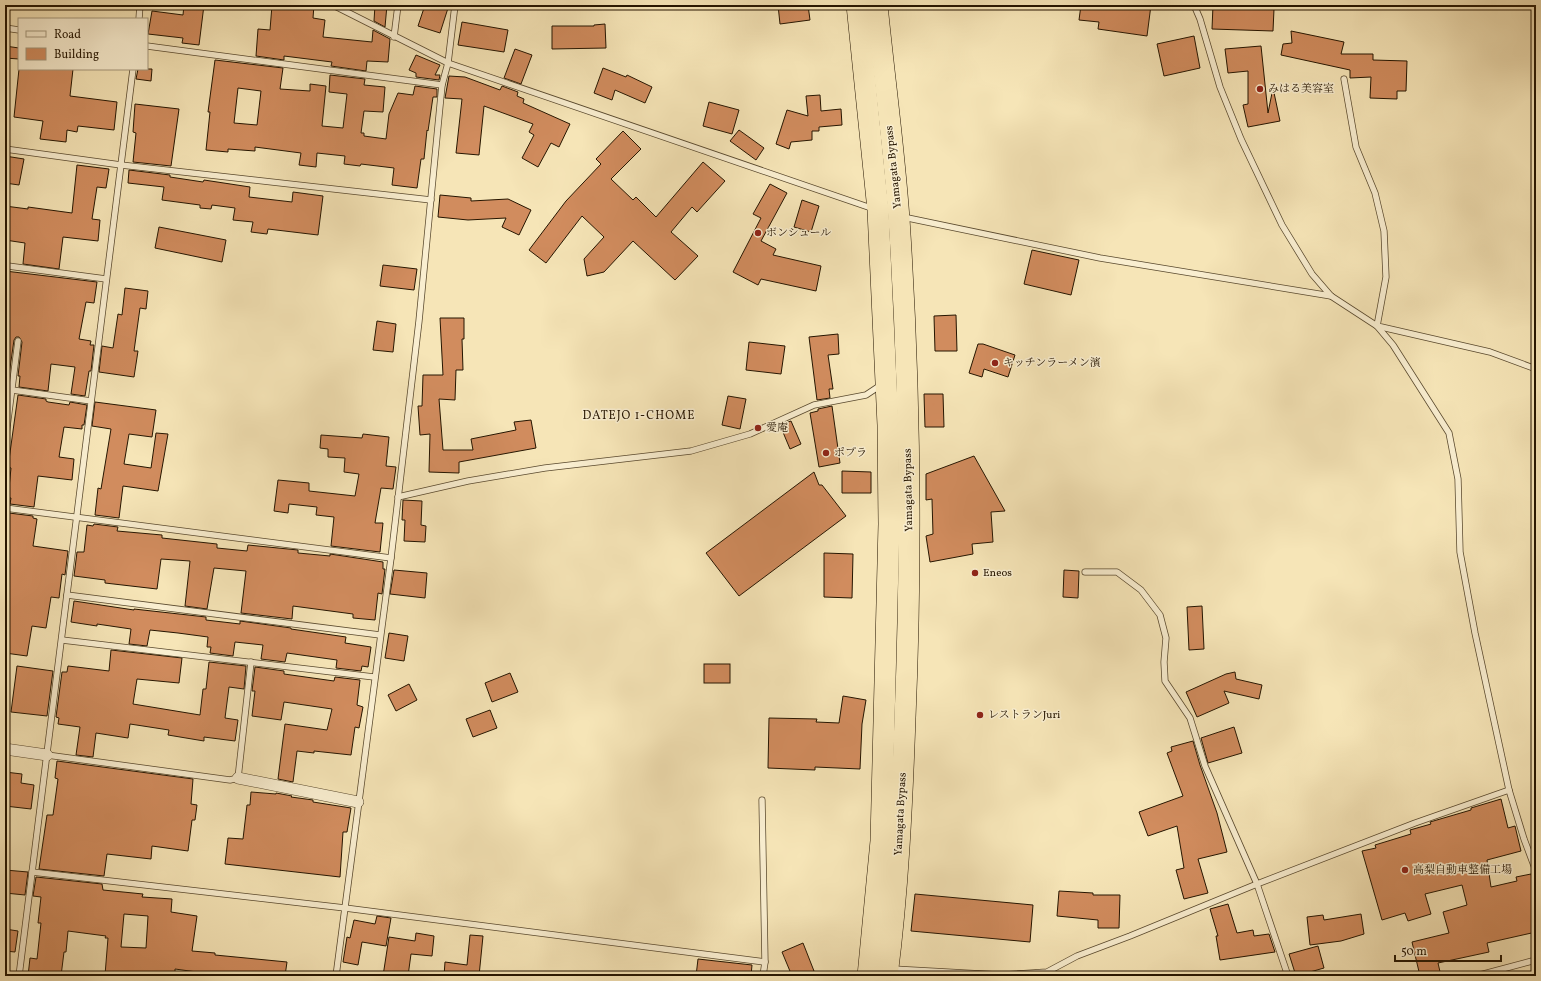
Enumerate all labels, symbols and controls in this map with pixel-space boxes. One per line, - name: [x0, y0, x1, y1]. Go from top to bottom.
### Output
- legend: [18, 18, 148, 70]
- text: Road: [54, 27, 81, 43]
- text: Building: [54, 47, 99, 63]
- place label: みはる美容室: [1268, 82, 1334, 97]
- marker: みはる美容室: [1255, 84, 1265, 94]
- street label: Yamagata Bypass: [882, 124, 906, 209]
- place label: ボンシュール: [766, 226, 831, 241]
- marker: ボンシュール: [753, 228, 763, 238]
- place label: キッチンラーメン濱: [1003, 356, 1101, 371]
- marker: キッチンラーメン濱: [990, 358, 1000, 368]
- district label: DATEJO 1-CHOME: [583, 408, 695, 424]
- place label: 愛庵: [766, 421, 788, 436]
- marker: 愛庵: [753, 423, 763, 433]
- place label: ポプラ: [834, 446, 867, 461]
- marker: ポプラ: [821, 448, 831, 458]
- street label: Yamagata Bypass: [901, 448, 917, 532]
- place label: Eneos: [983, 566, 1012, 581]
- marker: Eneos: [970, 568, 980, 578]
- place label: レストランJuri: [988, 708, 1060, 723]
- marker: レストランJuri: [975, 710, 985, 720]
- street label: Yamagata Bypass: [891, 772, 911, 856]
- place label: 高梨自動車整備工場: [1413, 863, 1512, 878]
- marker: 高梨自動車整備工場: [1400, 865, 1410, 875]
- scale bar: [1395, 937, 1501, 963]
- text: 50 m: [1401, 944, 1427, 960]

